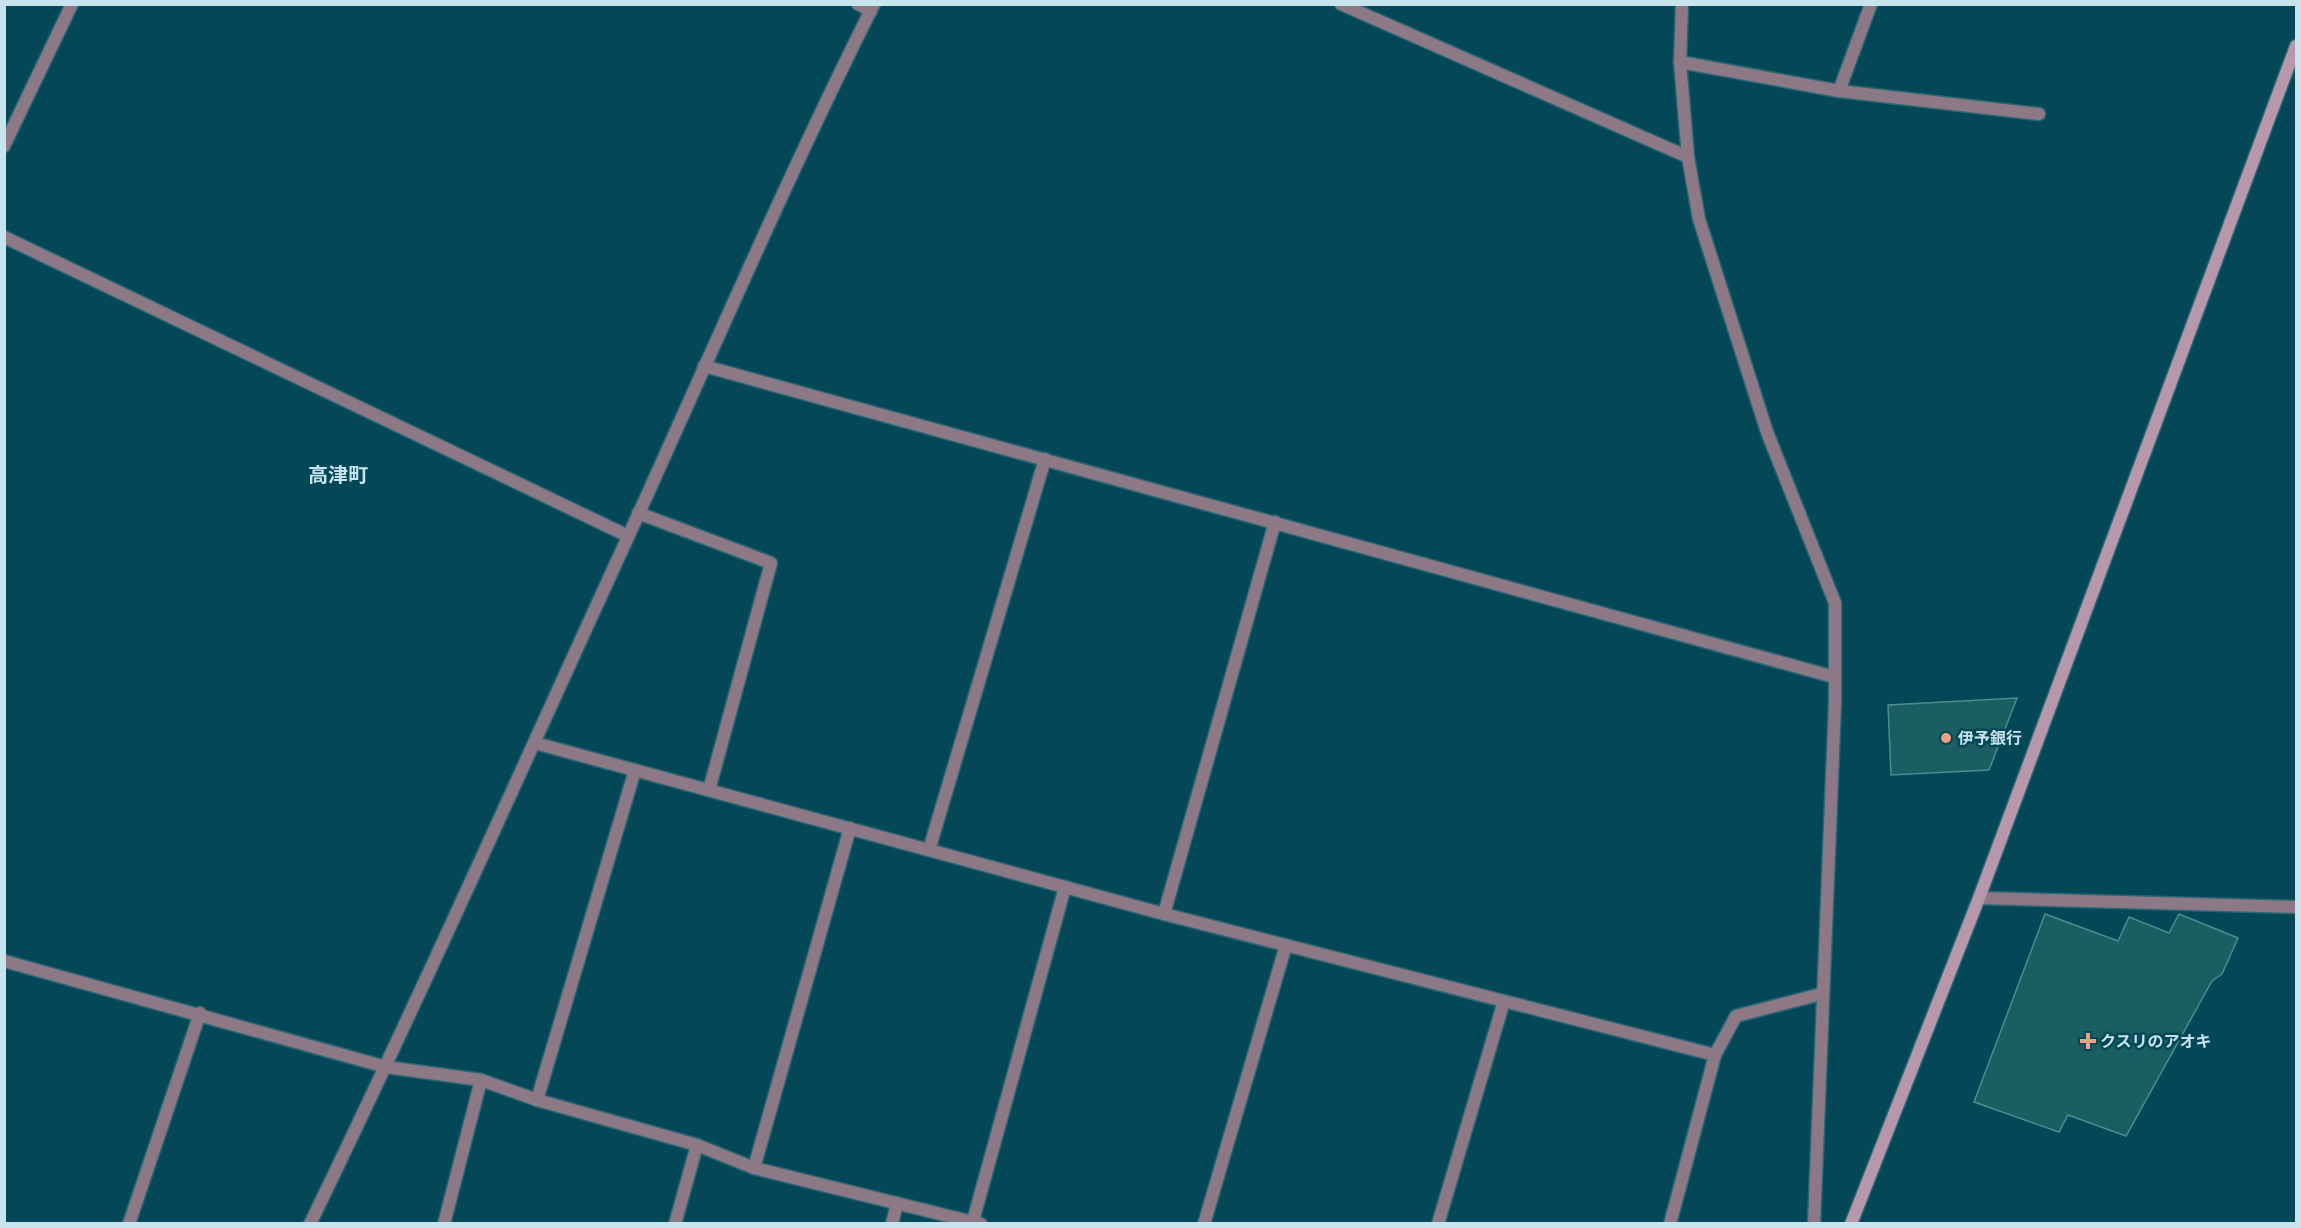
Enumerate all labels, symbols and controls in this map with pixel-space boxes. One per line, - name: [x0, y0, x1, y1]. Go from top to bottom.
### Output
- district label: 高津町: [308, 463, 368, 487]
- place label: 伊予銀行: [1957, 729, 2022, 748]
- marker: 伊予銀行: [1939, 731, 1953, 745]
- place label: クスリのアオキ: [2100, 1032, 2212, 1051]
- marker: クスリのアオキ: [2081, 1034, 2095, 1048]

